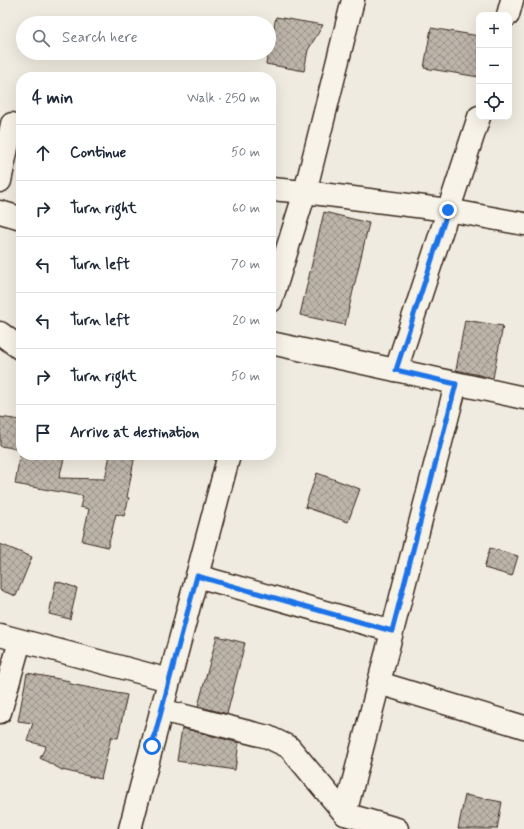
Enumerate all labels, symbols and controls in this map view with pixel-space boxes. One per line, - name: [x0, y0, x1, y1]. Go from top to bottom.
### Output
- map controls: [476, 12, 512, 120]
- button: +: [476, 12, 512, 48]
- search box: [16, 16, 276, 60]
- icon: search: [30, 27, 52, 49]
- text: Search here: [62, 28, 138, 48]
- button: −: [476, 48, 512, 84]
- button: locate: [476, 84, 512, 120]
- text: 4 min: [32, 87, 73, 109]
- text: Walk · 250 m: [187, 90, 260, 107]
- icon: ahead: [32, 142, 54, 164]
- text: Continue: [70, 143, 126, 163]
- text: 50 m: [231, 144, 260, 161]
- icon: right: [32, 198, 54, 220]
- text: Turn right: [70, 199, 137, 219]
- text: 60 m: [232, 200, 260, 217]
- route end: [439, 201, 457, 219]
- icon: left: [32, 254, 54, 276]
- text: Turn left: [70, 255, 130, 275]
- text: 70 m: [231, 256, 260, 273]
- icon: left: [32, 310, 54, 332]
- text: Turn left: [70, 311, 130, 331]
- text: 20 m: [232, 312, 260, 329]
- icon: right: [32, 366, 54, 388]
- text: Turn right: [70, 367, 137, 387]
- text: 50 m: [231, 368, 260, 385]
- icon: arrive: [32, 422, 54, 444]
- text: Arrive at destination: [70, 423, 199, 443]
- route start: [143, 737, 161, 755]

